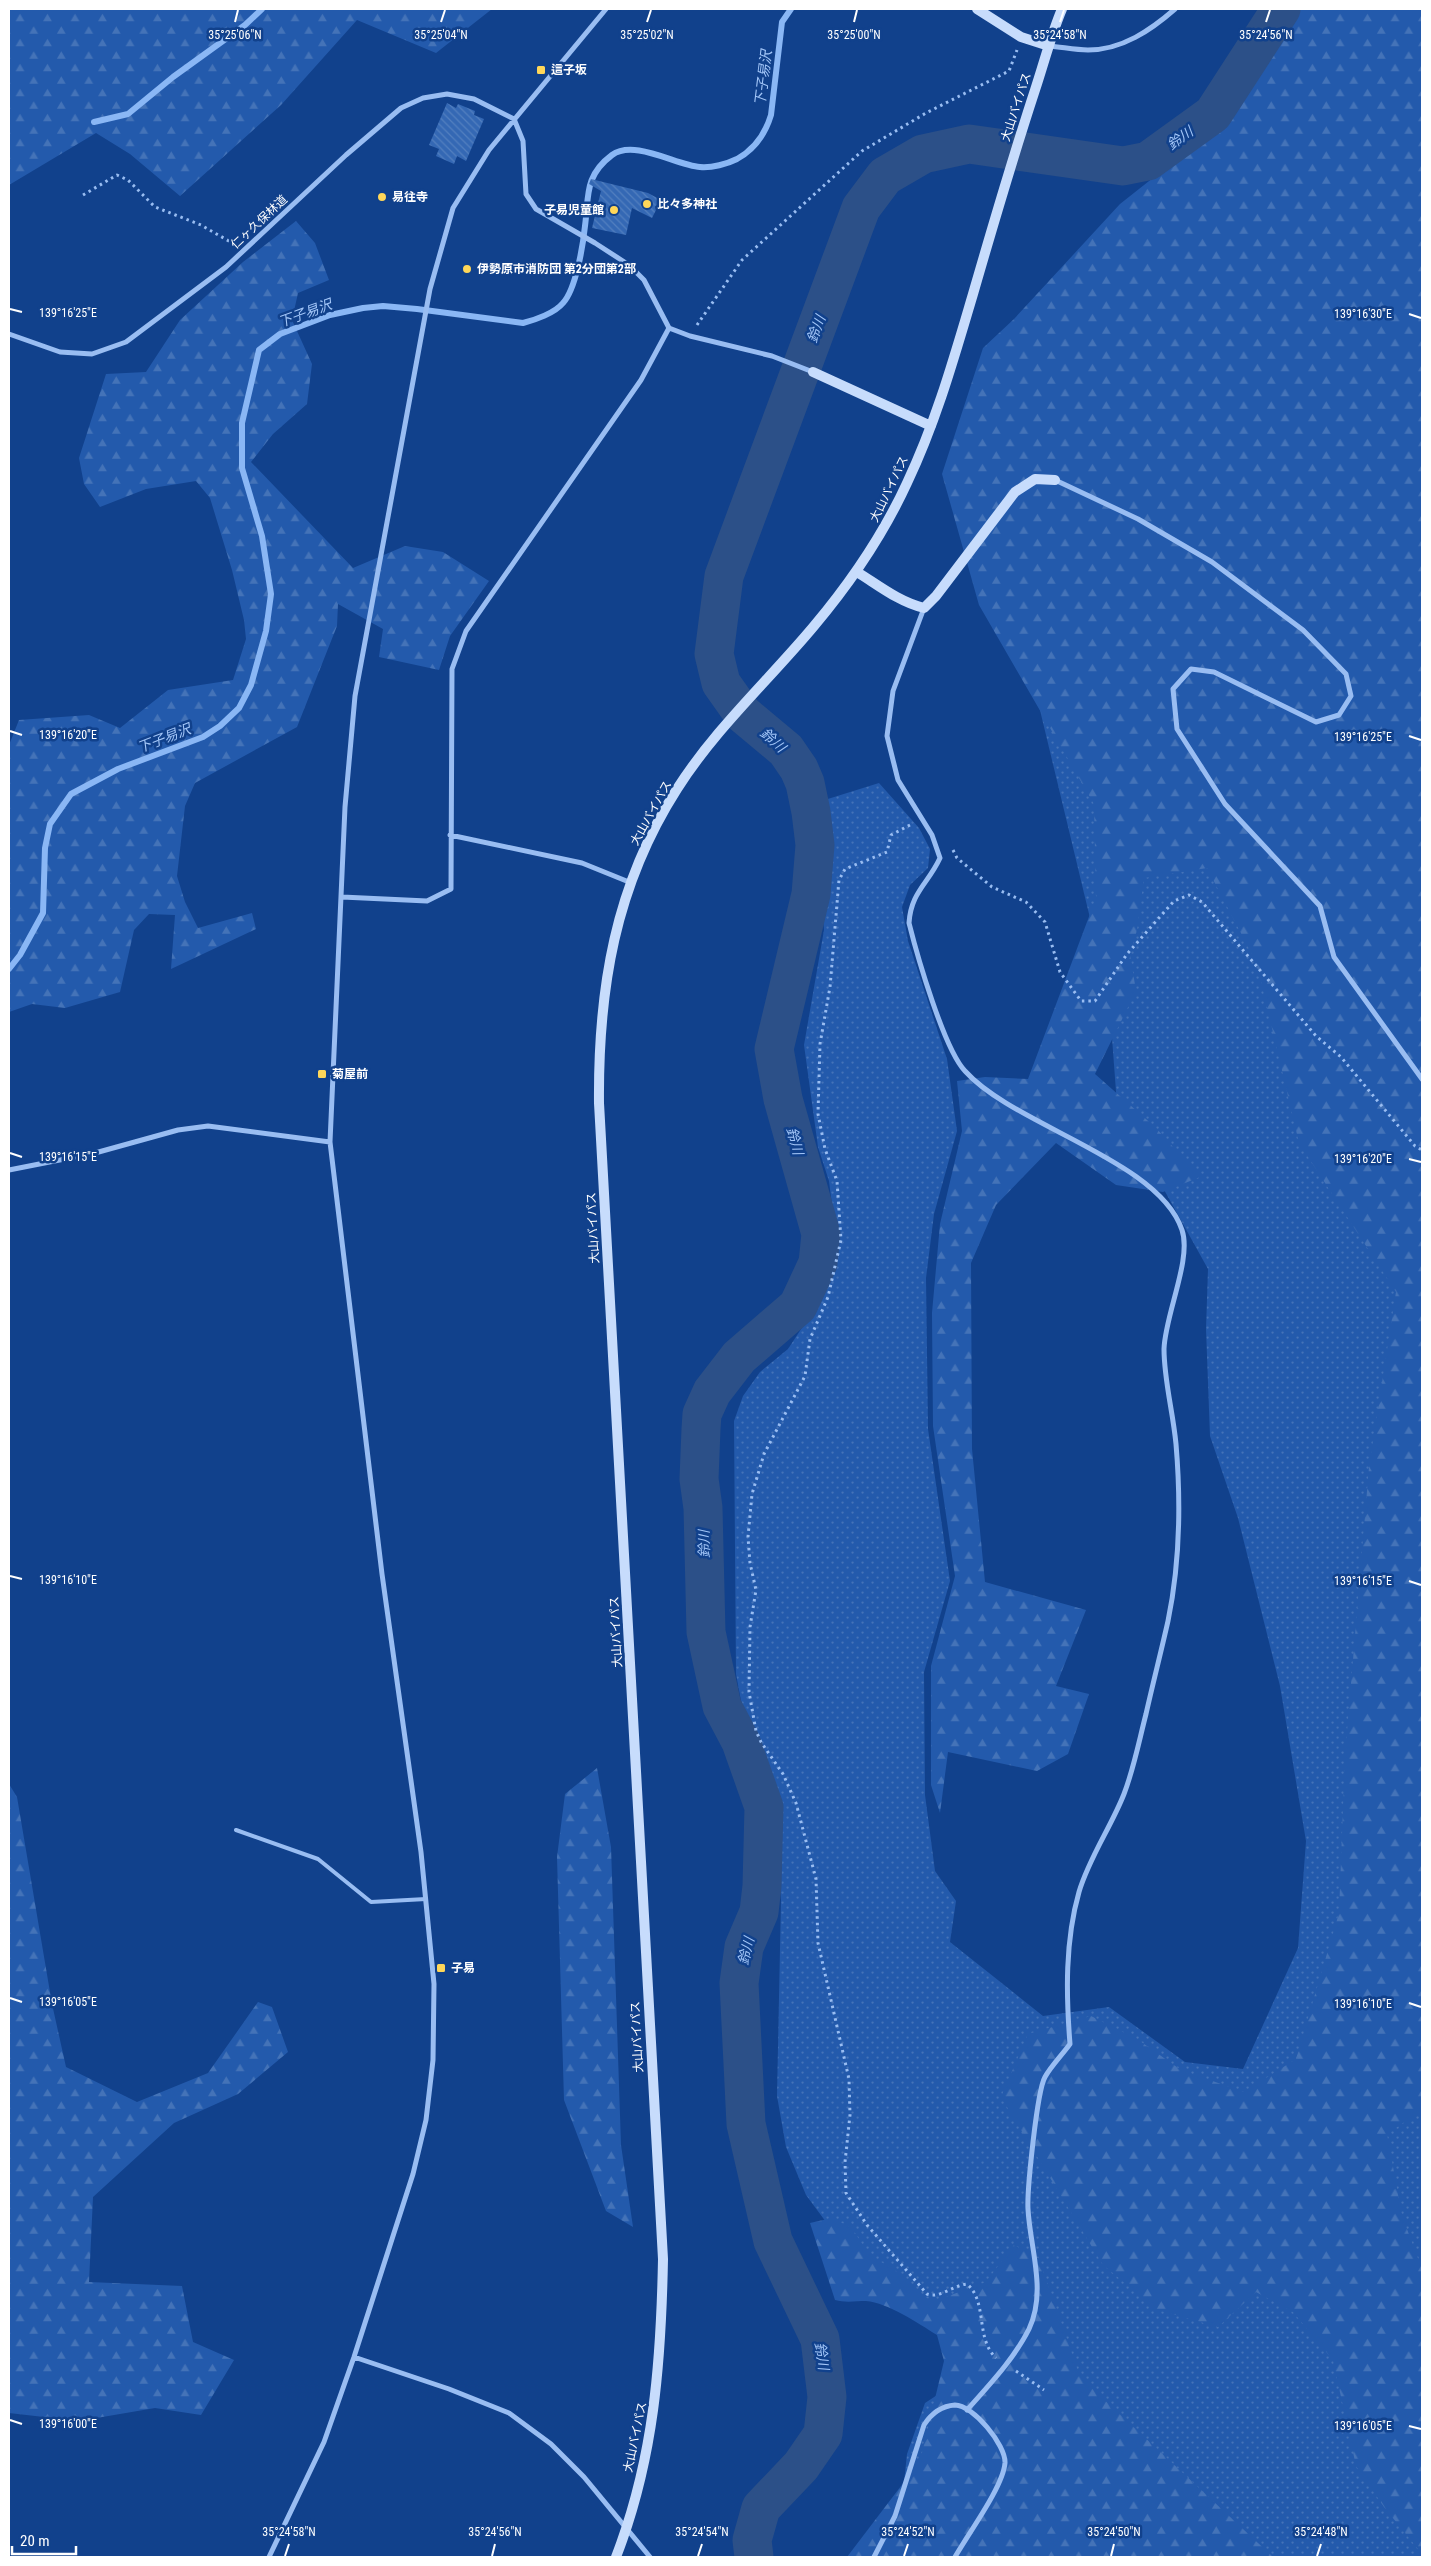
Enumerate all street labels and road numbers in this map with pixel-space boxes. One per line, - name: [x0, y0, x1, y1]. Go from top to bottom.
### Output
- street label: 大山バイパス: [998, 71, 1034, 143]
- street label: 仁ヶ久保林道: [228, 192, 290, 252]
- street label: 大山バイパス: [867, 454, 911, 524]
- street label: 大山バイパス: [627, 778, 675, 848]
- street label: 大山バイパス: [584, 1192, 602, 1264]
- street label: 大山バイパス: [607, 1596, 625, 1668]
- street label: 大山バイパス: [628, 2001, 646, 2073]
- street label: 大山バイパス: [621, 2400, 649, 2474]

